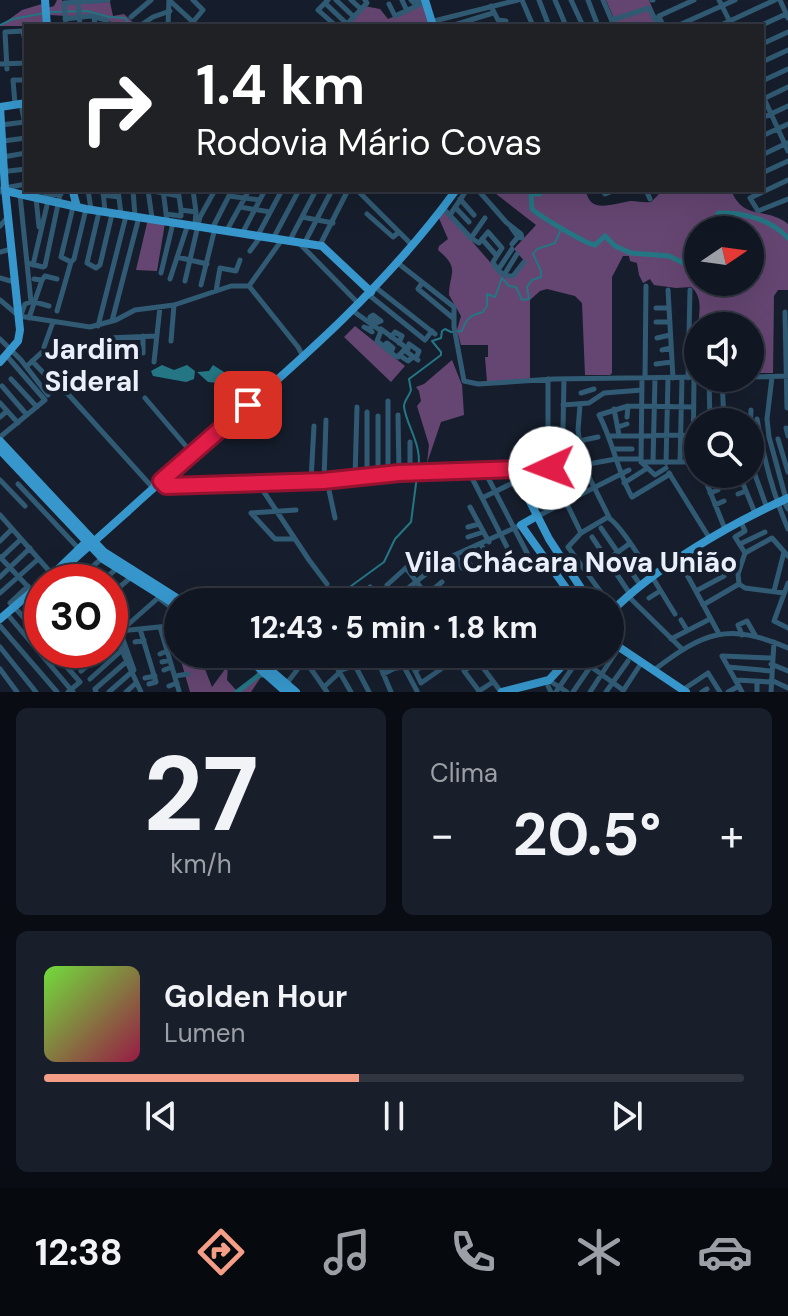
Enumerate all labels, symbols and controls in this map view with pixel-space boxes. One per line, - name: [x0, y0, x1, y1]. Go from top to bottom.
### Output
- text: 1.4 km: [196, 48, 365, 121]
- icon: right: [64, 56, 168, 160]
- text: Rodovia Mário Covas: [196, 119, 542, 166]
- north arrow: [684, 216, 764, 296]
- map controls: [684, 216, 764, 488]
- button: sound: [684, 312, 764, 392]
- district label: Jardim Sideral: [44, 331, 140, 400]
- pin: [214, 371, 282, 439]
- icon: arrive: [226, 383, 270, 427]
- button: search: [684, 408, 764, 488]
- position arrow: [508, 426, 592, 510]
- district label: Vila Chácara Nova União: [405, 544, 737, 581]
- speed limit sign: 30: [24, 564, 128, 668]
- text: 12:43 · 5 min · 1.8 km: [250, 608, 538, 647]
- text: 27: [143, 727, 259, 862]
- text: Clima: [430, 756, 498, 790]
- text: 20.5°: [513, 795, 661, 874]
- text: −: [430, 806, 454, 864]
- text: +: [720, 806, 744, 864]
- text: km/h: [170, 847, 232, 881]
- text: Golden Hour: [164, 977, 347, 1016]
- text: Lumen: [164, 1016, 245, 1050]
- icon: previous: [139, 1094, 183, 1138]
- icon: pause: [372, 1094, 416, 1138]
- icon: next: [605, 1094, 649, 1138]
- icon: directions: [193, 1224, 249, 1280]
- icon: music: [319, 1224, 375, 1280]
- icon: phone: [445, 1224, 501, 1280]
- icon: climate: [571, 1224, 627, 1280]
- icon: car: [697, 1224, 753, 1280]
- text: 12:38: [35, 1229, 123, 1276]

